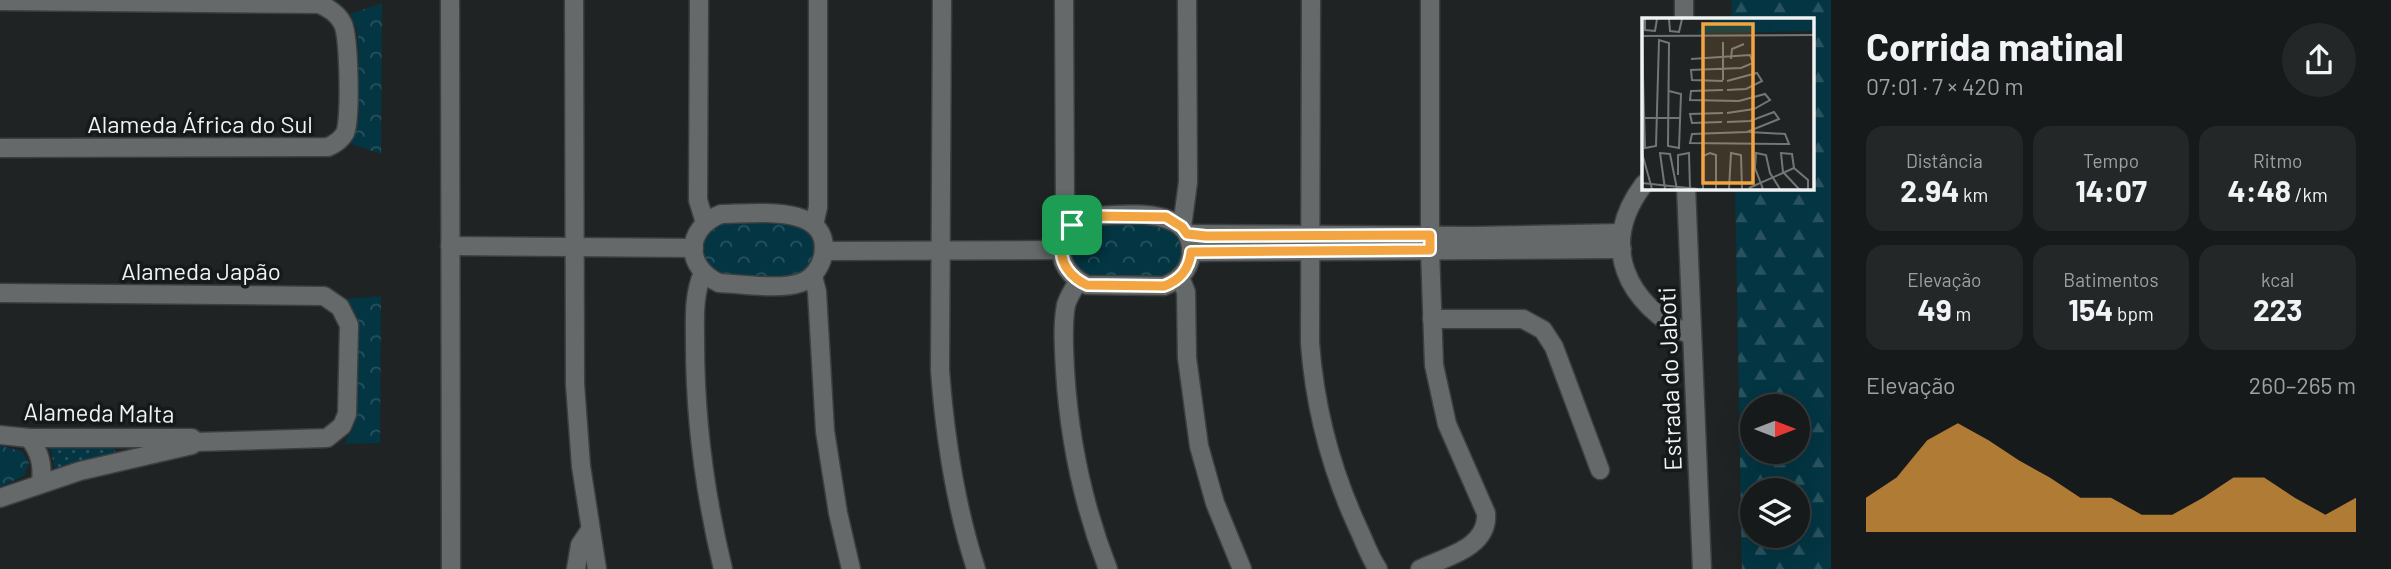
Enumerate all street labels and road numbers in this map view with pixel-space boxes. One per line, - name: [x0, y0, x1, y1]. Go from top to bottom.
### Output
- street label: Alameda África do Sul: [87, 109, 313, 138]
- street label: Alameda Japão: [121, 256, 281, 285]
- street label: Estrada do Jaboti: [1651, 287, 1687, 471]
- street label: Alameda Malta: [23, 396, 175, 428]

